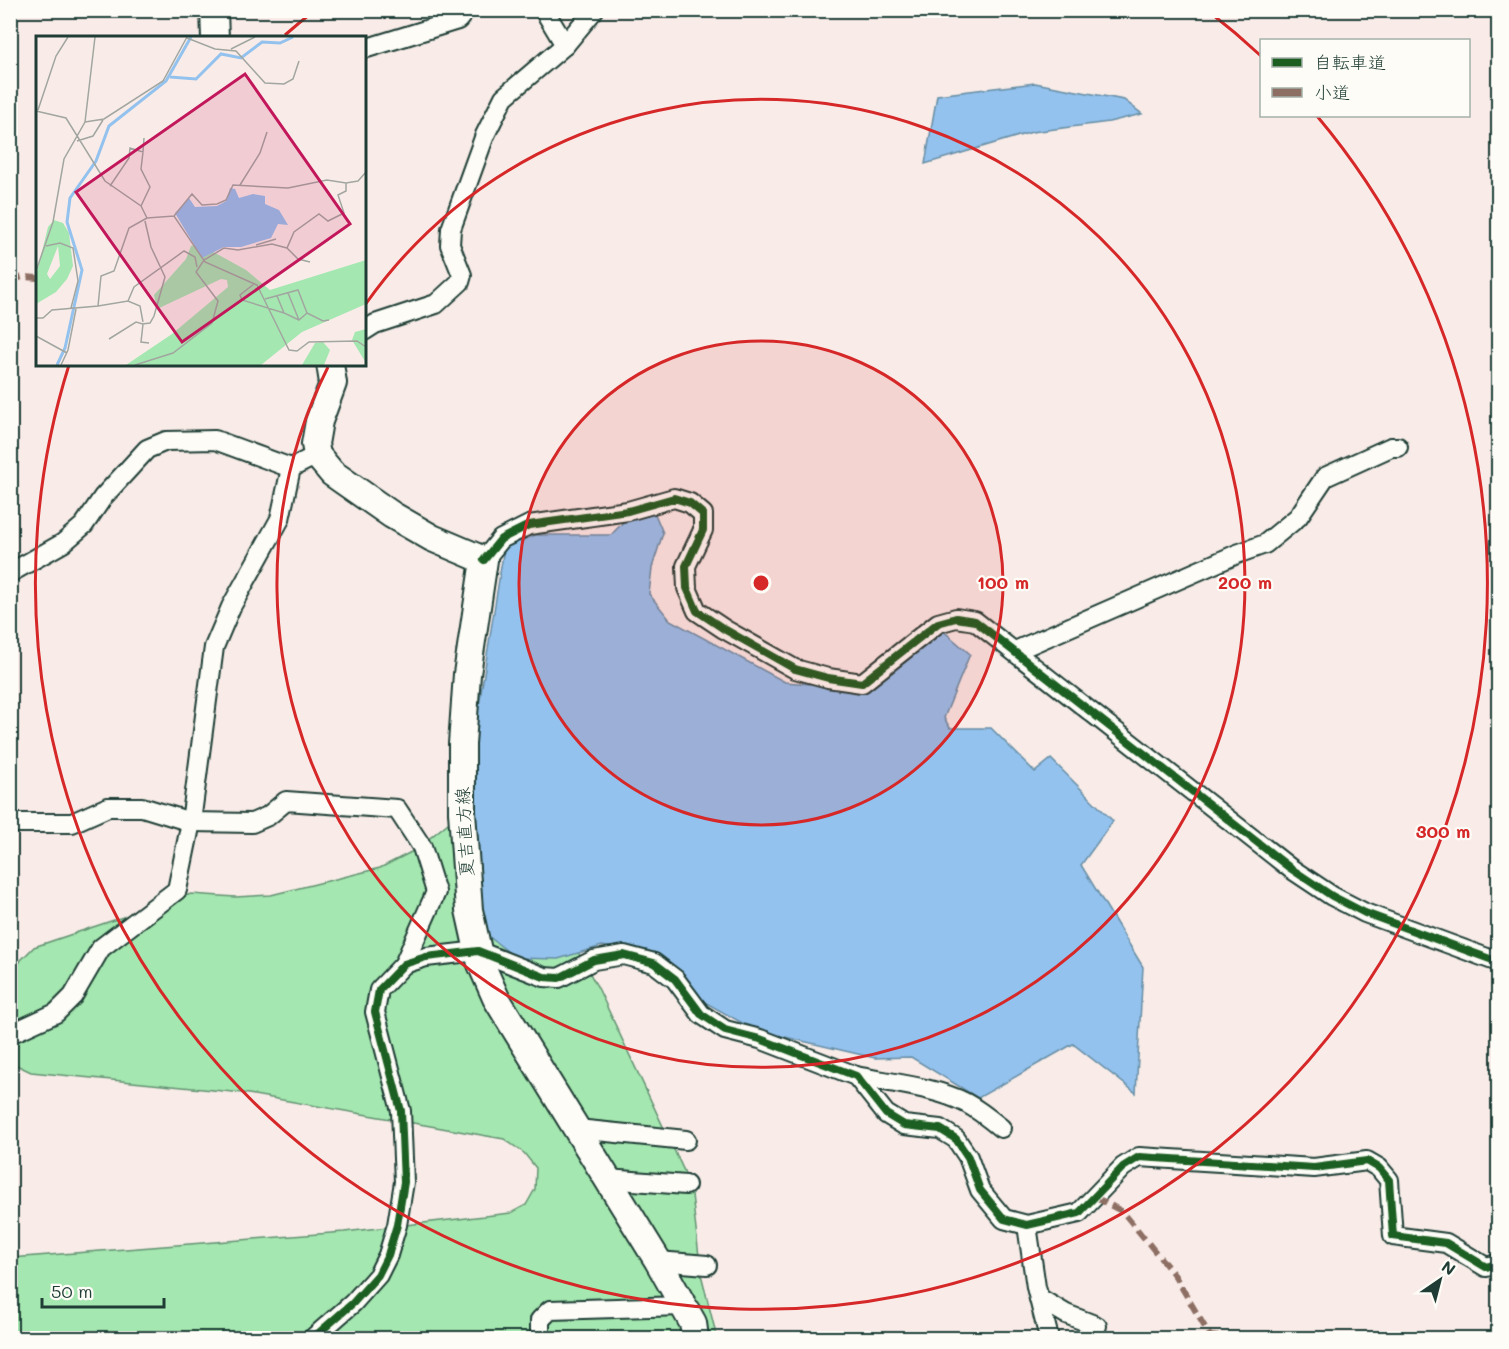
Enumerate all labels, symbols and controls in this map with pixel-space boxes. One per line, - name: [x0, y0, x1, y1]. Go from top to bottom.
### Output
- inset map: [36, 36, 366, 366]
- legend: [1260, 39, 1470, 117]
- text: 自転車道: [1314, 50, 1386, 74]
- text: 小道: [1314, 80, 1350, 104]
- text: 100 m: [977, 570, 1029, 594]
- text: 200 m: [1218, 570, 1272, 594]
- centre of rings: [751, 573, 771, 593]
- street label: 夏吉直方線: [450, 786, 478, 878]
- text: 300 m: [1416, 819, 1470, 843]
- north arrow: [1410, 1250, 1470, 1310]
- text: N: [1438, 1255, 1460, 1279]
- scale bar: [42, 1271, 164, 1309]
- text: 50 m: [51, 1279, 93, 1303]

